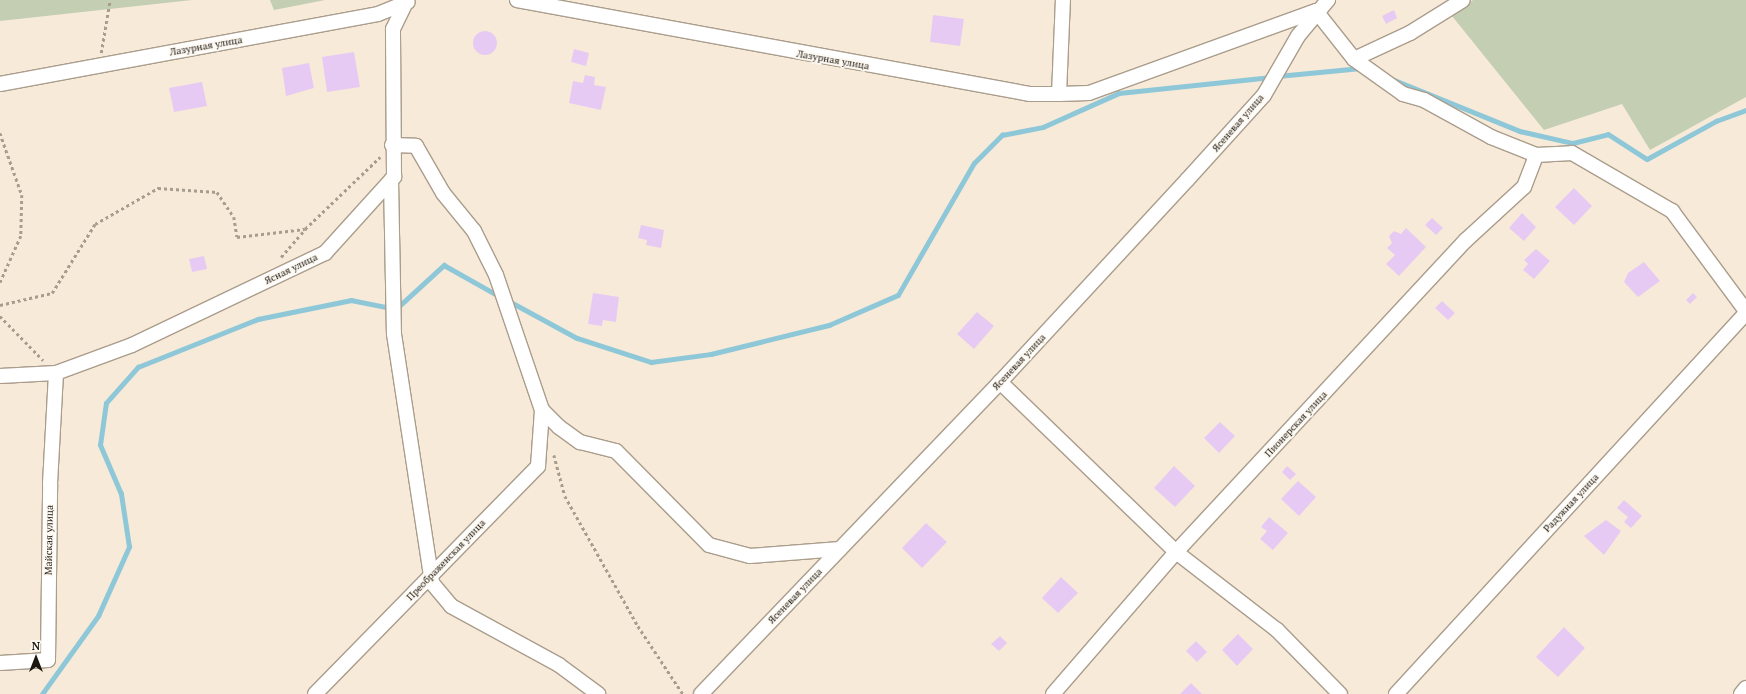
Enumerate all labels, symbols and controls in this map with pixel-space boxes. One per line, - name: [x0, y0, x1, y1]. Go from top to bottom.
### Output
- street label: Лазурная улица: [169, 34, 243, 58]
- street label: Лазурная улица: [796, 48, 870, 72]
- street label: Ясеневая улица: [1210, 92, 1266, 154]
- street label: Ясная улица: [263, 251, 319, 287]
- street label: Ясеневая улица: [990, 331, 1048, 393]
- street label: Пионерская улица: [1262, 388, 1330, 460]
- street label: Радужная улица: [1541, 471, 1601, 535]
- street label: Майская улица: [42, 505, 56, 575]
- street label: Преображенская улица: [404, 517, 488, 603]
- street label: Ясеневая улица: [765, 566, 825, 626]
- north arrow: [16, 638, 56, 678]
- text: N: [32, 639, 40, 653]

